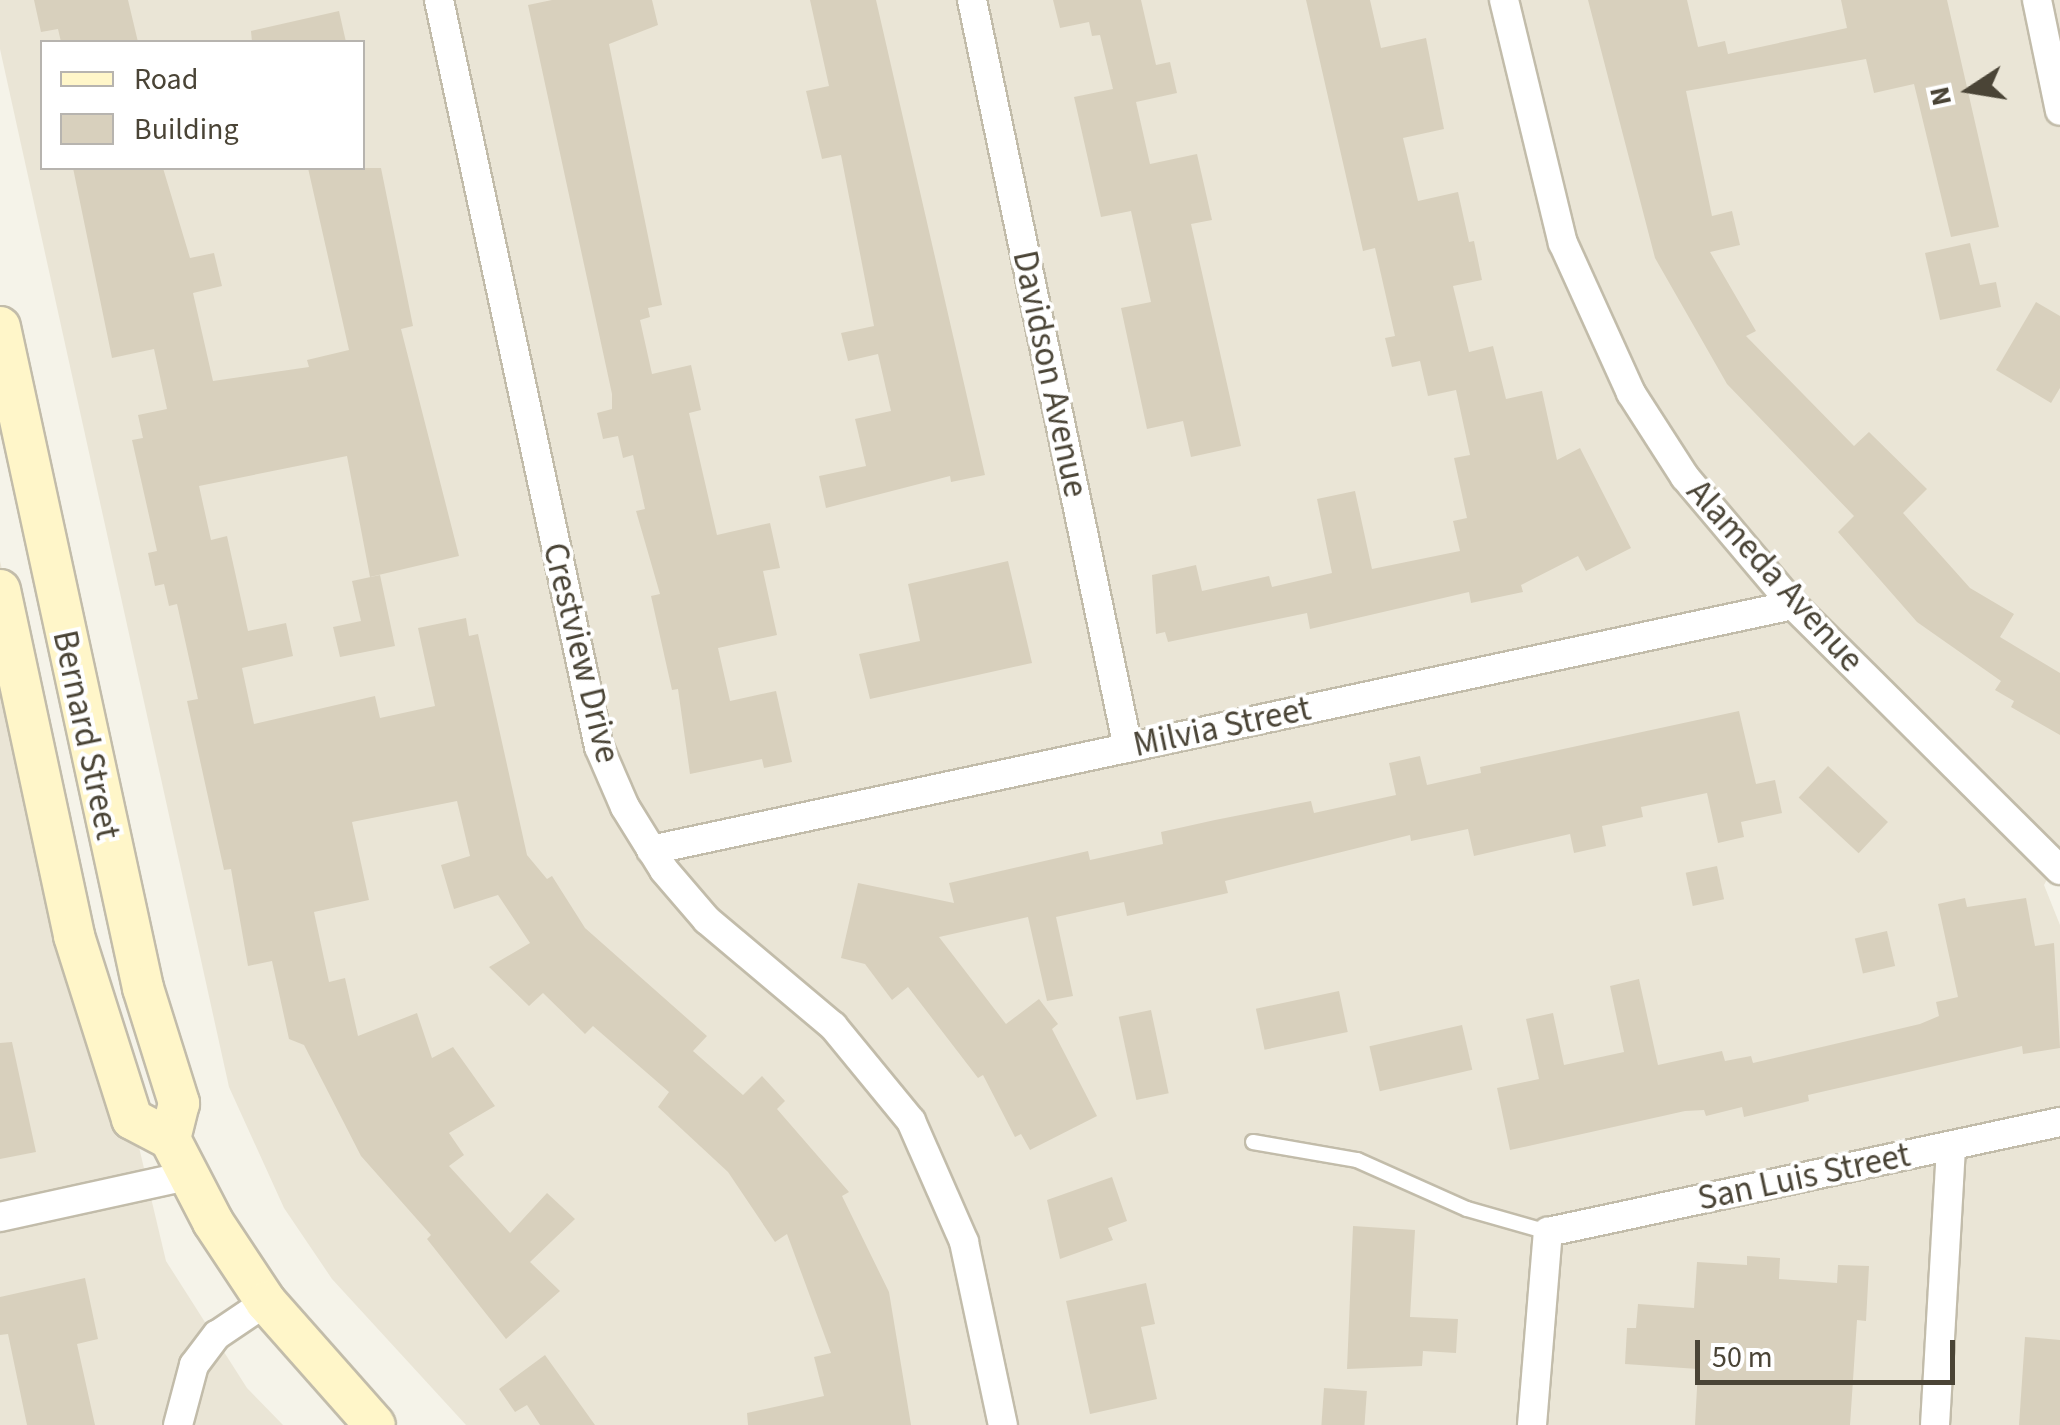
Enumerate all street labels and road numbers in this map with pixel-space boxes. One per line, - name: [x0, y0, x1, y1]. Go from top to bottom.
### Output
- street label: Davidson Avenue: [1003, 247, 1097, 501]
- street label: Alameda Avenue: [1678, 471, 1872, 681]
- street label: Crestview Drive: [533, 539, 629, 767]
- street label: Bernard Street: [43, 627, 129, 843]
- street label: Milvia Street: [1129, 688, 1315, 766]
- street label: San Luis Street: [1694, 1134, 1914, 1220]

